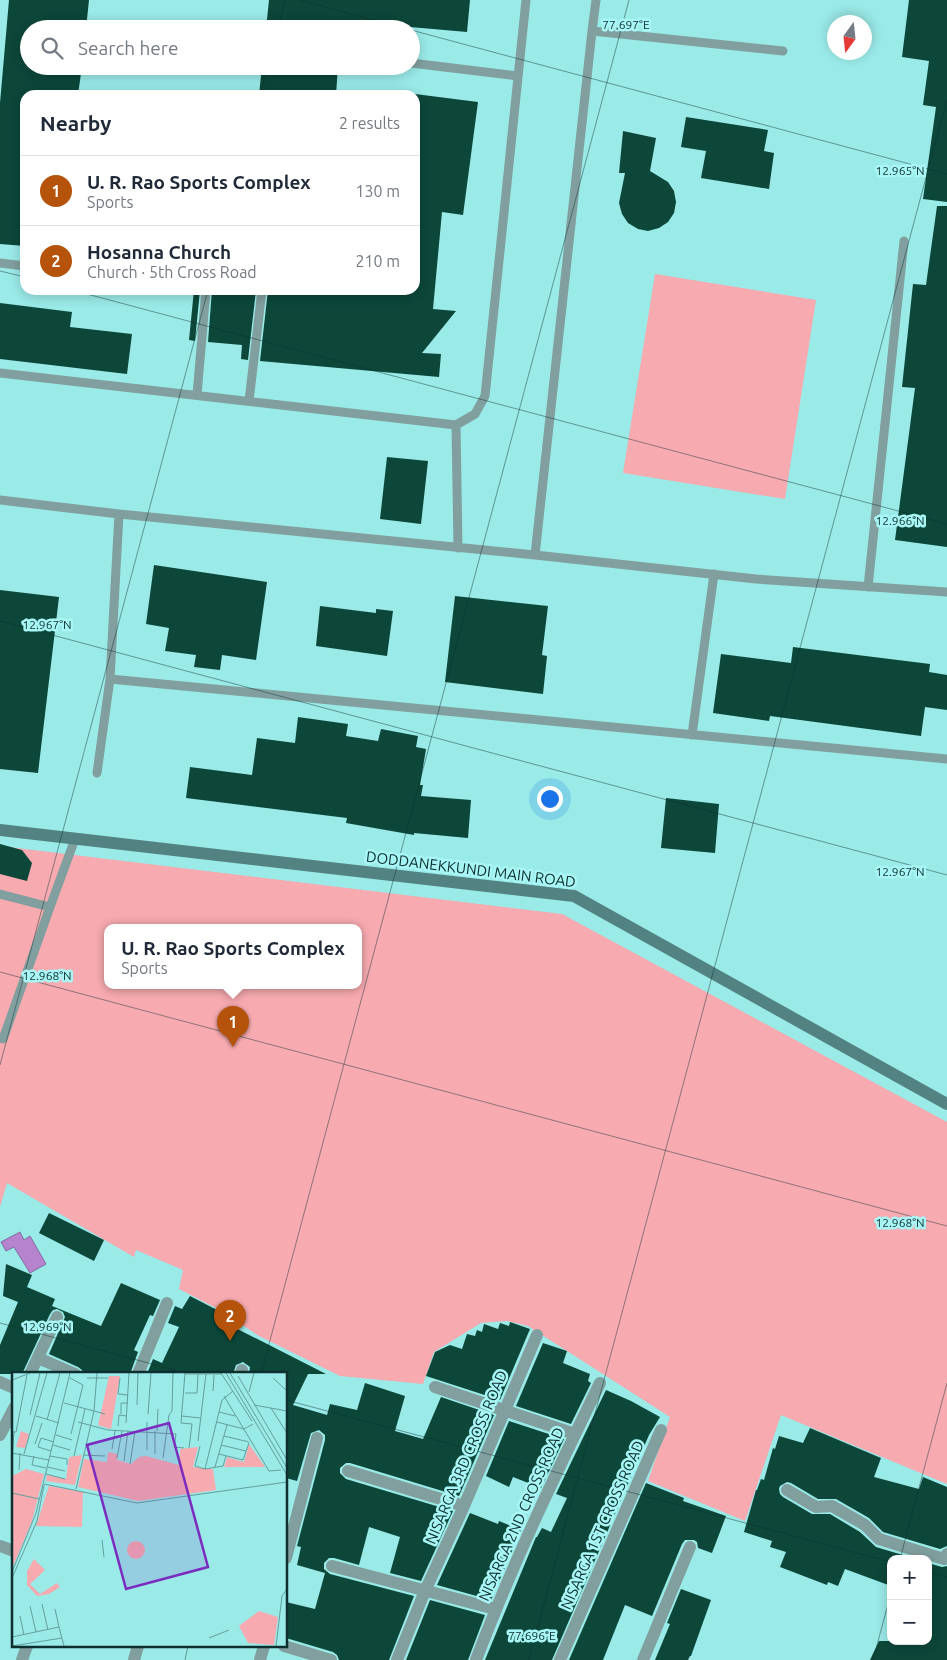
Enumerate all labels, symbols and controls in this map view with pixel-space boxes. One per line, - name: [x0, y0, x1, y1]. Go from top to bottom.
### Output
- north arrow: [827, 15, 872, 60]
- text: 77.697°E: [602, 18, 650, 31]
- search box: [20, 20, 420, 75]
- icon: search: [38, 34, 66, 62]
- text: Search here: [78, 37, 178, 59]
- text: Nearby: [40, 111, 111, 135]
- text: 2 results: [339, 114, 400, 132]
- text: 12.965°N: [875, 164, 925, 177]
- text: U. R. Rao Sports Complex: [87, 171, 311, 193]
- text: 1: [51, 182, 61, 200]
- text: 130 m: [355, 182, 400, 200]
- text: Sports: [87, 193, 133, 211]
- text: Hosanna Church: [87, 241, 231, 263]
- text: 2: [51, 252, 61, 270]
- text: 210 m: [355, 252, 400, 270]
- text: Church · 5th Cross Road: [87, 263, 257, 281]
- text: 12.966°N: [875, 514, 925, 527]
- text: 12.967°N: [22, 618, 72, 631]
- your location: [537, 786, 563, 812]
- street label: DODDANEKKUNDI MAIN ROAD: [365, 848, 577, 890]
- text: 12.967°N: [875, 865, 925, 878]
- popup: [104, 924, 362, 989]
- text: U. R. Rao Sports Complex: [121, 937, 345, 959]
- text: Sports: [121, 959, 168, 977]
- text: 12.968°N: [22, 969, 72, 982]
- pin: 1: [217, 1006, 249, 1047]
- text: 12.968°N: [875, 1216, 925, 1229]
- pin: 2: [214, 1300, 246, 1341]
- text: 12.969°N: [22, 1320, 72, 1333]
- street label: NISARGA 3RD CROSS ROAD: [422, 1368, 510, 1546]
- inset map: [12, 1372, 288, 1648]
- street label: NISARGA 2ND CROSS ROAD: [475, 1425, 567, 1603]
- street label: NISARGA 1ST CROSS ROAD: [557, 1438, 647, 1612]
- map controls: [887, 1555, 932, 1645]
- button: +: [887, 1555, 932, 1600]
- button: −: [887, 1600, 932, 1645]
- text: 77.696°E: [508, 1629, 556, 1642]

